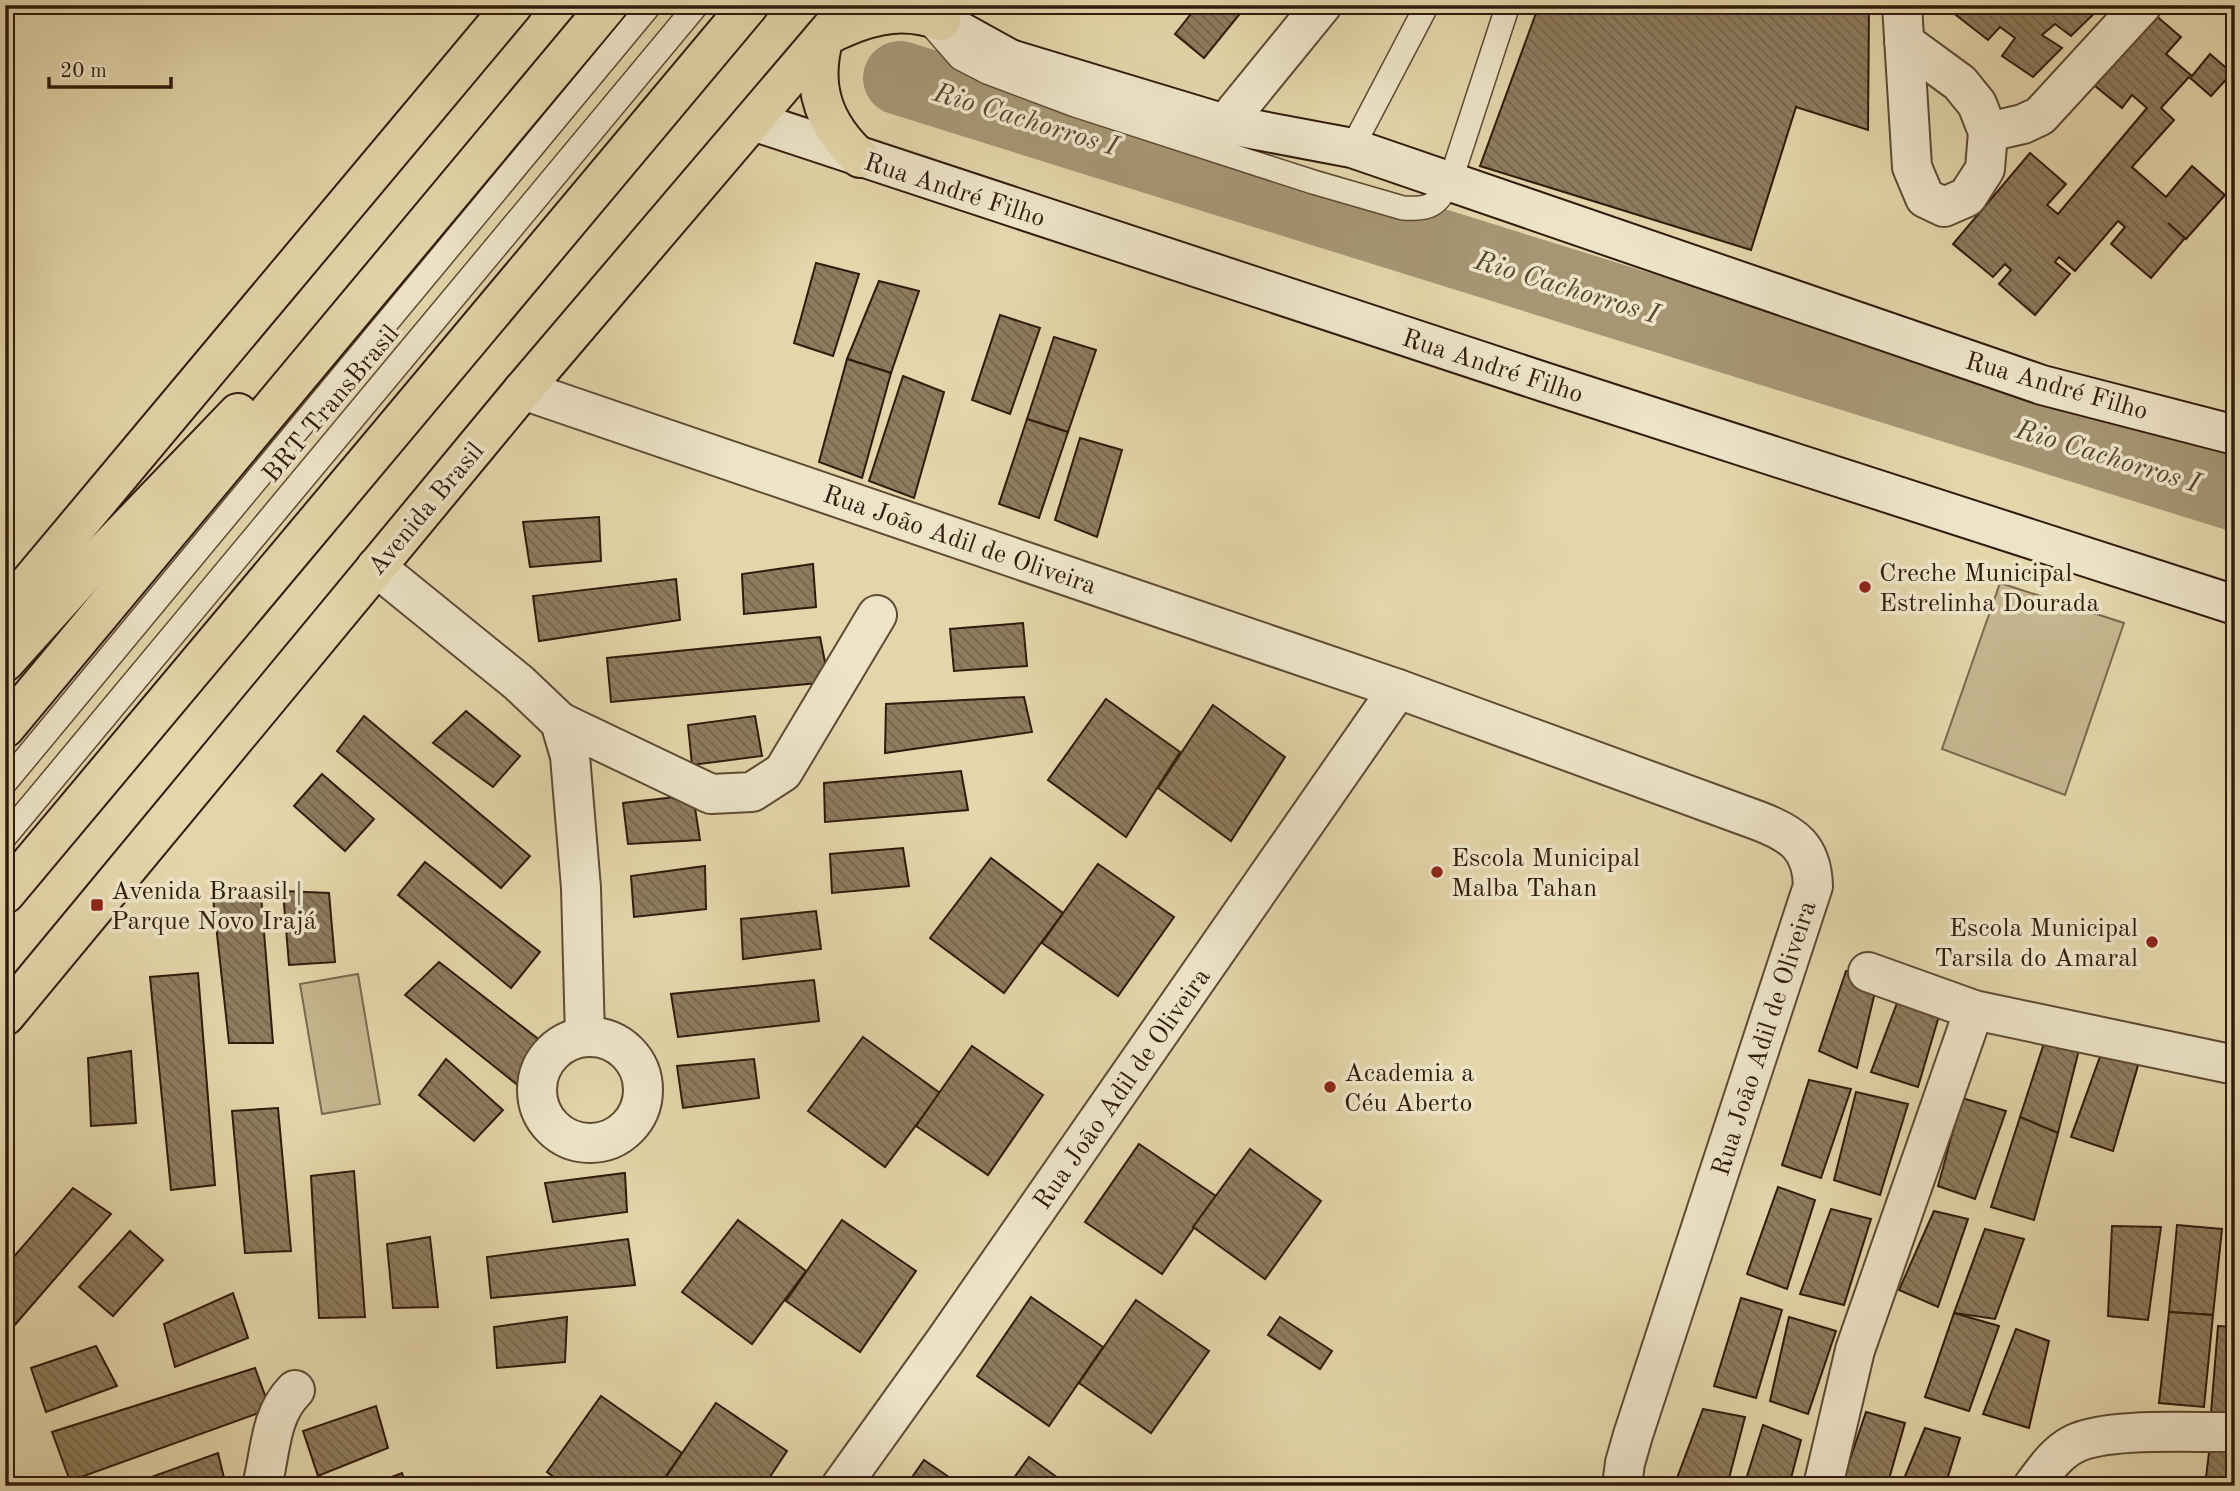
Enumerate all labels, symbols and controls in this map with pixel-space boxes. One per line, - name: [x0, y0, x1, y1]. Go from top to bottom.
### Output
- scale bar: [49, 46, 172, 90]
- text: 20 m: [60, 61, 107, 82]
- water label: Rio Cachorros I: [929, 79, 1123, 163]
- street label: Rua André Filho: [861, 149, 1048, 232]
- water label: Rio Cachorros I: [1470, 247, 1664, 331]
- street label: BRT TransBrasil: [258, 321, 405, 488]
- street label: Rua André Filho: [1399, 325, 1586, 408]
- street label: Rua André Filho: [1962, 348, 2151, 425]
- water label: Rio Cachorros I: [2011, 416, 2205, 500]
- street label: Avenida Brasil: [364, 438, 489, 581]
- street label: Rua João Adil de Oliveira: [819, 482, 1100, 600]
- place label: Creche Municipal Estrelinha Dourada: [1879, 561, 2099, 617]
- marker: Creche Municipal Estrelinha Dourada: [1857, 579, 1873, 595]
- place label: Escola Municipal Malba Tahan: [1451, 846, 1640, 902]
- marker: Escola Municipal Malba Tahan: [1429, 864, 1445, 880]
- place label: Avenida Braasil | Parque Novo Irajá: [111, 879, 317, 935]
- marker: Avenida Braasil | Parque Novo Irajá: [89, 897, 105, 913]
- street label: Rua João Adil de Oliveira: [1708, 898, 1822, 1179]
- place label: Escola Municipal Tarsila do Amaral: [1934, 916, 2138, 972]
- marker: Escola Municipal Tarsila do Amaral: [2144, 934, 2160, 950]
- street label: Rua João Adil de Oliveira: [1030, 964, 1216, 1214]
- place label: Academia a Céu Aberto: [1344, 1061, 1474, 1117]
- marker: Academia a Céu Aberto: [1322, 1079, 1338, 1095]

